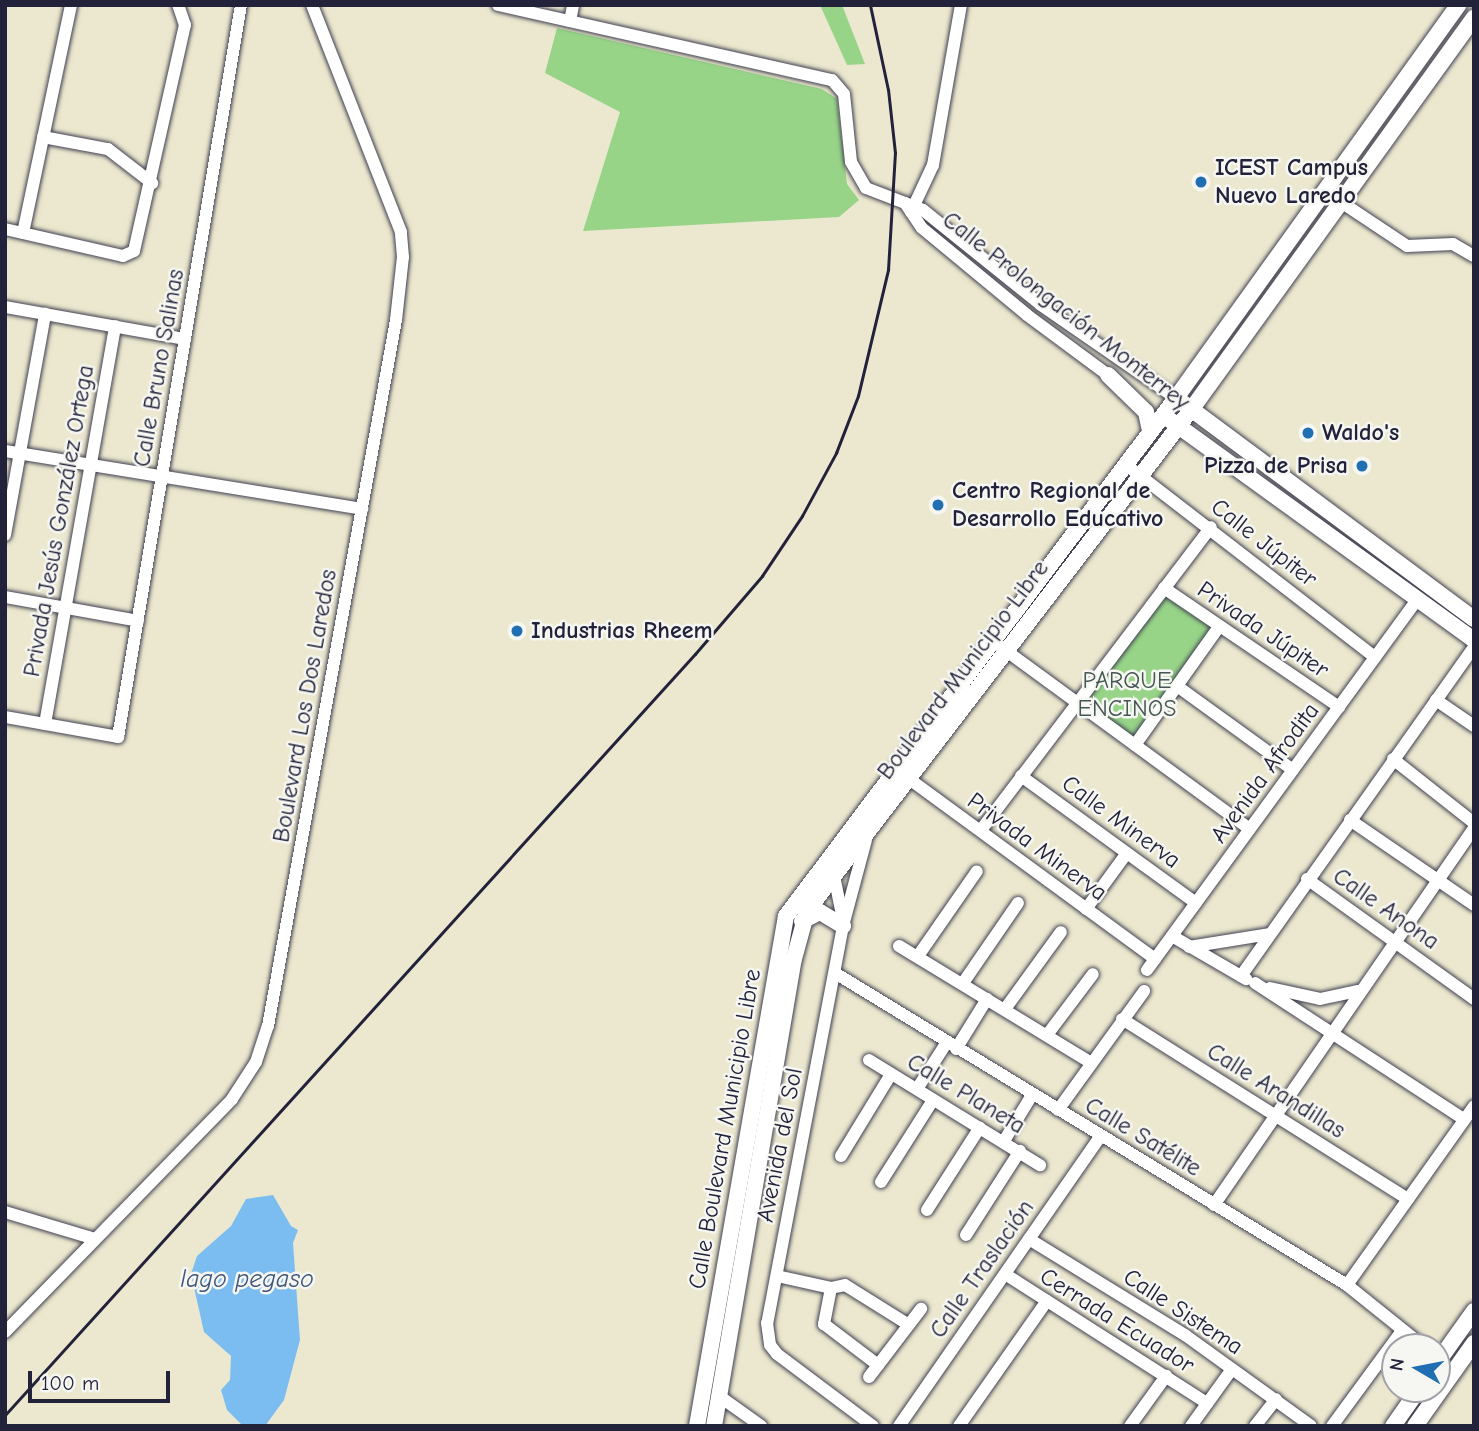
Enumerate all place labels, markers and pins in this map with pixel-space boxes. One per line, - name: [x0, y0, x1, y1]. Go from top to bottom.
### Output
- place label: ICEST Campus Nuevo Laredo: [1215, 154, 1368, 210]
- marker: ICEST Campus Nuevo Laredo: [1193, 174, 1209, 190]
- place label: Waldo's: [1322, 419, 1399, 447]
- marker: Waldo's: [1300, 425, 1316, 441]
- place label: Pizza de Prisa: [1204, 452, 1348, 480]
- marker: Pizza de Prisa: [1354, 458, 1370, 474]
- place label: Centro Regional de Desarrollo Educativo: [952, 477, 1163, 533]
- marker: Centro Regional de Desarrollo Educativo: [930, 497, 946, 513]
- place label: Industrias Rheem: [531, 617, 713, 645]
- marker: Industrias Rheem: [509, 623, 525, 639]

